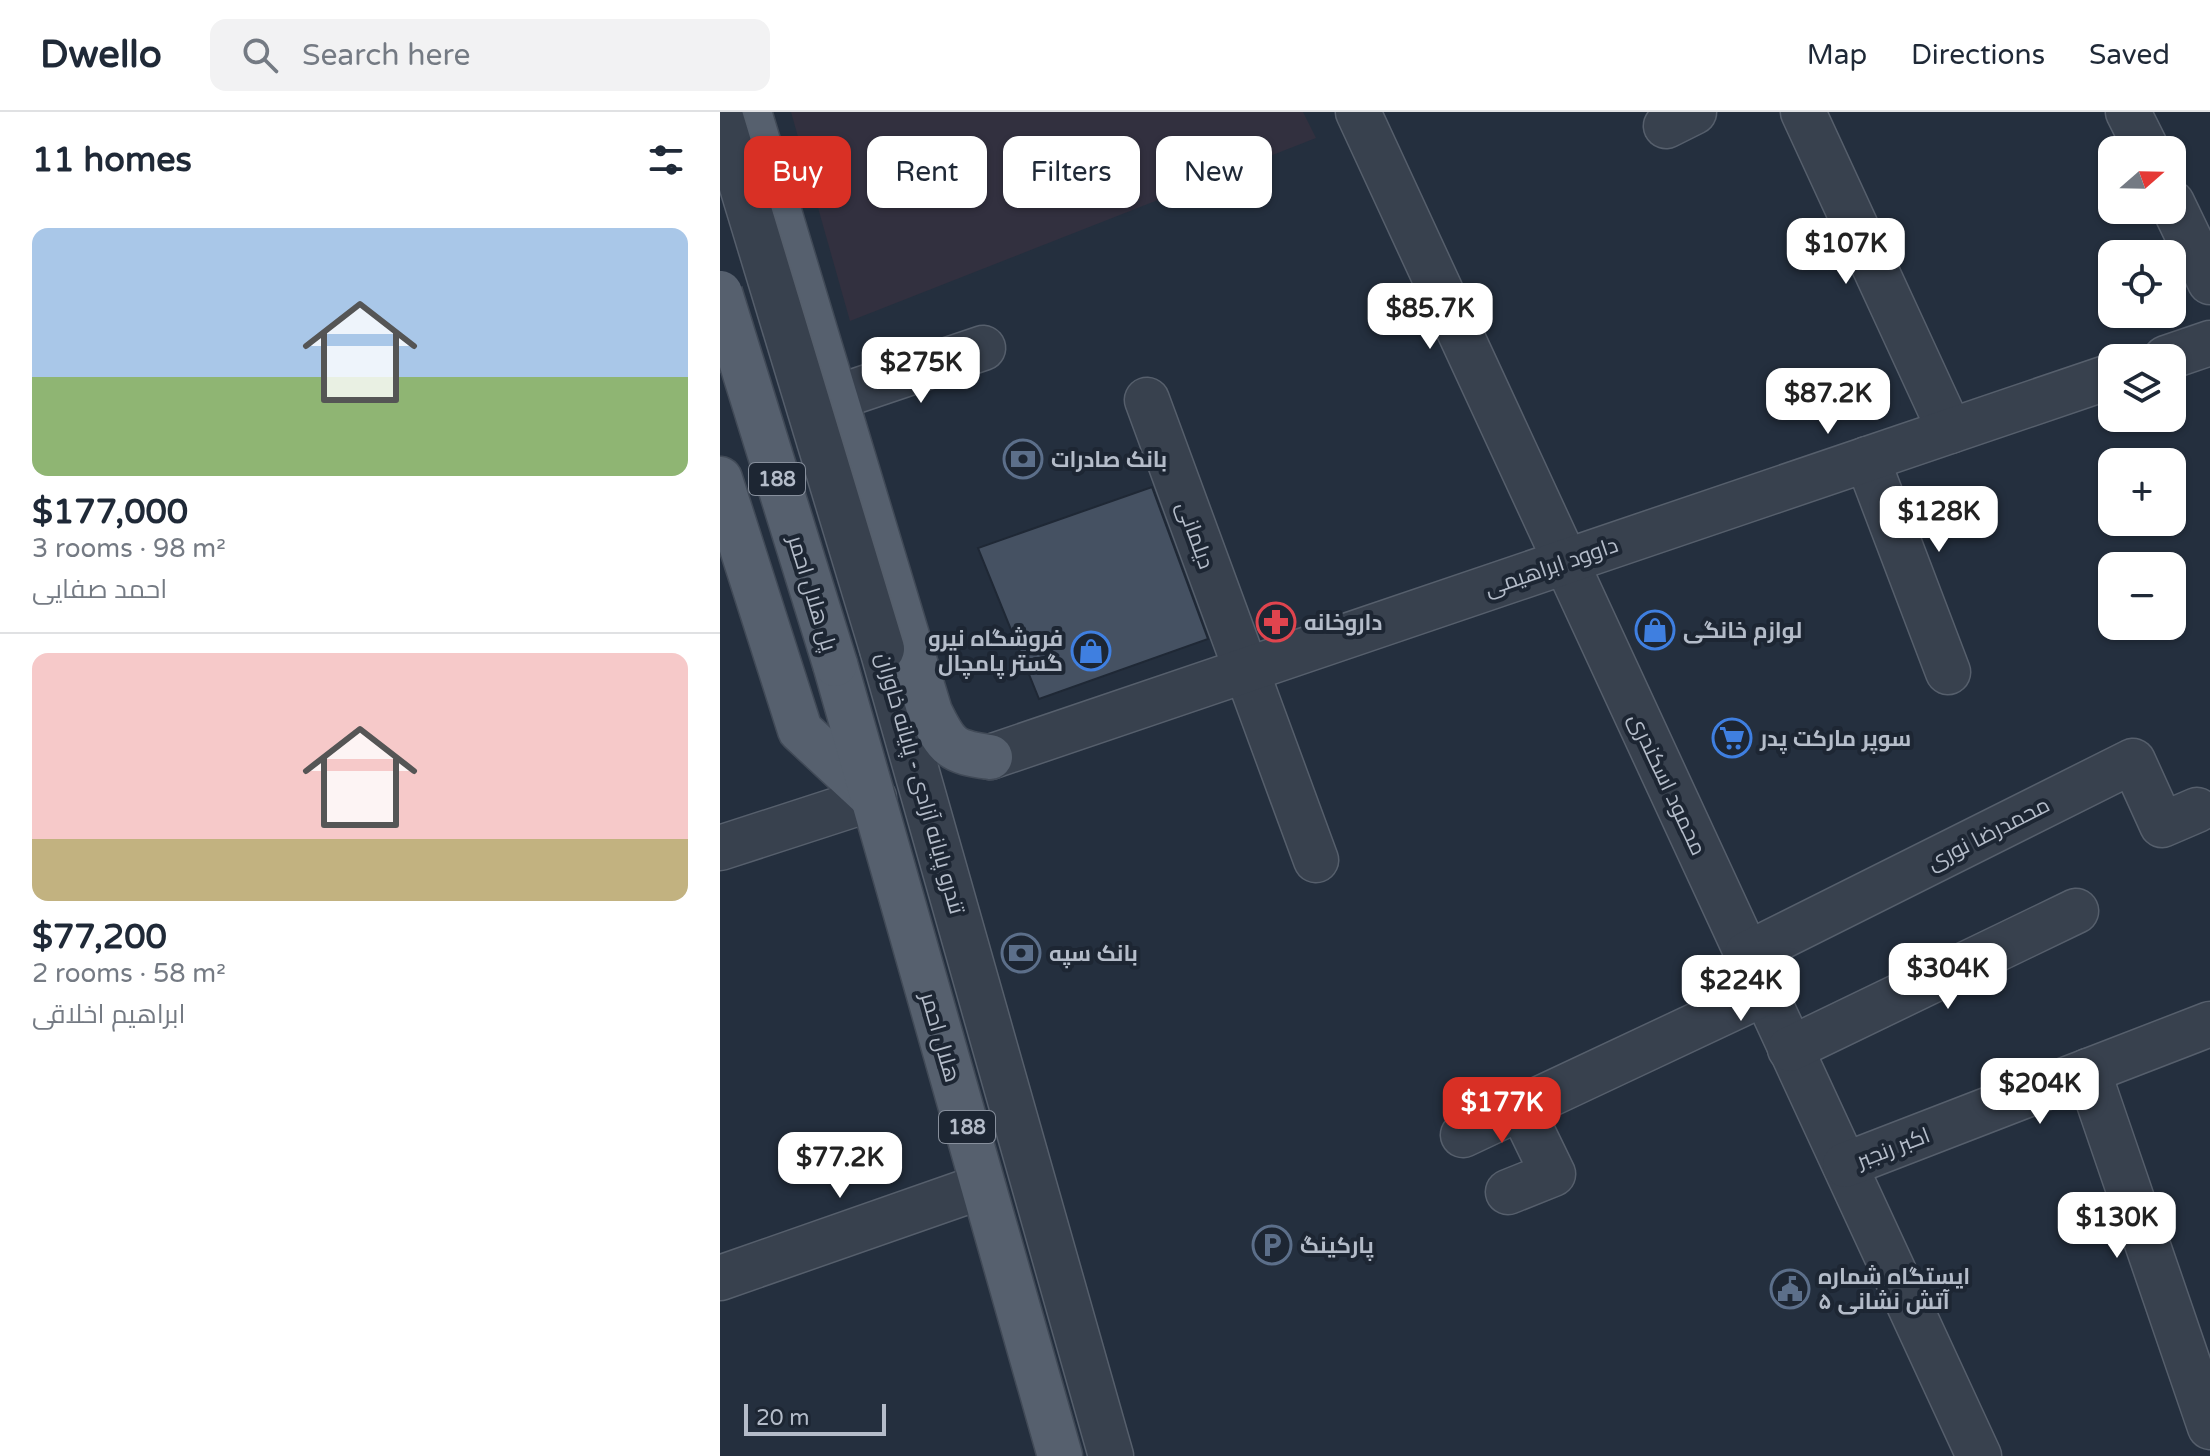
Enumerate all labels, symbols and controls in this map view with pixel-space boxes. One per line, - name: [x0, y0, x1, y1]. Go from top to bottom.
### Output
- search box: [210, 19, 770, 91]
- text: Dwello: [40, 32, 162, 78]
- icon: search: [238, 33, 282, 77]
- text: Search here: [302, 37, 471, 74]
- text: Map: [1807, 38, 1867, 72]
- text: Directions: [1911, 38, 2045, 72]
- text: Saved: [2089, 38, 2170, 72]
- chip: Buy: [744, 136, 851, 208]
- chip: Rent: [867, 136, 987, 208]
- chip: Filters: [1003, 136, 1140, 208]
- chip: New: [1156, 136, 1272, 208]
- north arrow: [2098, 136, 2186, 224]
- map controls: [2098, 136, 2186, 640]
- icon: filters: [644, 138, 688, 182]
- text: 11 homes: [32, 140, 192, 181]
- pin: $107K: [1790, 218, 1902, 286]
- text: $107K: [1805, 228, 1887, 259]
- button: locate: [2098, 240, 2186, 328]
- icon: home: [288, 280, 432, 424]
- pin: $85.7K: [1365, 283, 1495, 351]
- text: $85.7K: [1386, 293, 1474, 324]
- pin: $275K: [865, 337, 977, 405]
- button: layers: [2098, 344, 2186, 432]
- text: $275K: [880, 347, 962, 378]
- pin: $87.2K: [1763, 368, 1893, 436]
- text: $87.2K: [1784, 378, 1872, 409]
- bank icon: بانک صادرات: [1002, 438, 1044, 480]
- place label: بانک صادرات: [1051, 447, 1167, 473]
- button: +: [2098, 448, 2186, 536]
- road number: 188: [749, 463, 805, 495]
- pin: $128K: [1883, 486, 1995, 554]
- text: $177,000: [32, 492, 188, 533]
- text: $128K: [1898, 496, 1980, 527]
- street label: دیلمانی: [1171, 498, 1219, 573]
- street label: پل هلال احمر: [781, 531, 842, 654]
- street label: داوود ابراهیمی: [1481, 532, 1621, 602]
- text: 3 rooms · 98 m²: [32, 533, 226, 564]
- button: −: [2098, 552, 2186, 640]
- text: احمد صفایی: [32, 574, 167, 605]
- pharmacy icon: داروخانه: [1255, 601, 1297, 643]
- shop icon: لوازم خانگی: [1634, 609, 1676, 651]
- place label: داروخانه: [1304, 610, 1382, 636]
- place label: لوازم خانگی: [1683, 618, 1802, 646]
- place label: فروشگاه نیرو گستر پامچال: [928, 626, 1063, 679]
- shop icon: فروشگاه نیرو گستر پامچال: [1070, 630, 1112, 672]
- street label: تندرو پایانه آزادی - پایانه خاوران: [869, 649, 970, 918]
- icon: home: [288, 705, 432, 849]
- street label: محمود اسکندری: [1623, 709, 1711, 860]
- supermarket icon: سوپر مارکت پدر: [1711, 717, 1753, 759]
- place label: سوپر مارکت پدر: [1759, 726, 1911, 754]
- street label: محمدرضا نوری: [1923, 792, 2054, 876]
- text: $77,200: [32, 917, 167, 958]
- bank icon: بانک سپه: [1000, 932, 1042, 974]
- place label: بانک سپه: [1049, 941, 1138, 969]
- pin: $304K: [1892, 943, 2004, 1011]
- text: $304K: [1907, 953, 1989, 984]
- pin: $224K: [1685, 955, 1797, 1023]
- text: 2 rooms · 58 m²: [32, 958, 226, 989]
- text: $224K: [1700, 965, 1782, 996]
- street label: هلال احمر: [914, 987, 965, 1085]
- text: ابراهیم اخلاقی: [32, 999, 185, 1030]
- pin: $204K: [1984, 1058, 2096, 1126]
- text: $204K: [1999, 1068, 2081, 1099]
- pin: $177K: [1446, 1077, 1558, 1145]
- text: $177K: [1461, 1087, 1543, 1118]
- road number: 188: [939, 1111, 995, 1143]
- street label: اکبر رنجبر: [1851, 1122, 1934, 1174]
- pin: $77.2K: [775, 1132, 905, 1200]
- text: $77.2K: [796, 1142, 884, 1173]
- pin: $130K: [2061, 1192, 2173, 1260]
- text: $130K: [2076, 1202, 2158, 1233]
- parking icon: پارکینگ: [1251, 1224, 1293, 1266]
- place label: پارکینگ: [1300, 1233, 1374, 1261]
- place label: ایستگاه شماره ۵ آتش نشانی: [1818, 1264, 1970, 1315]
- public building icon: ایستگاه شماره ۵ آتش نشانی: [1769, 1268, 1811, 1310]
- scale bar: [744, 1400, 886, 1436]
- text: 20 m: [756, 1405, 810, 1431]

